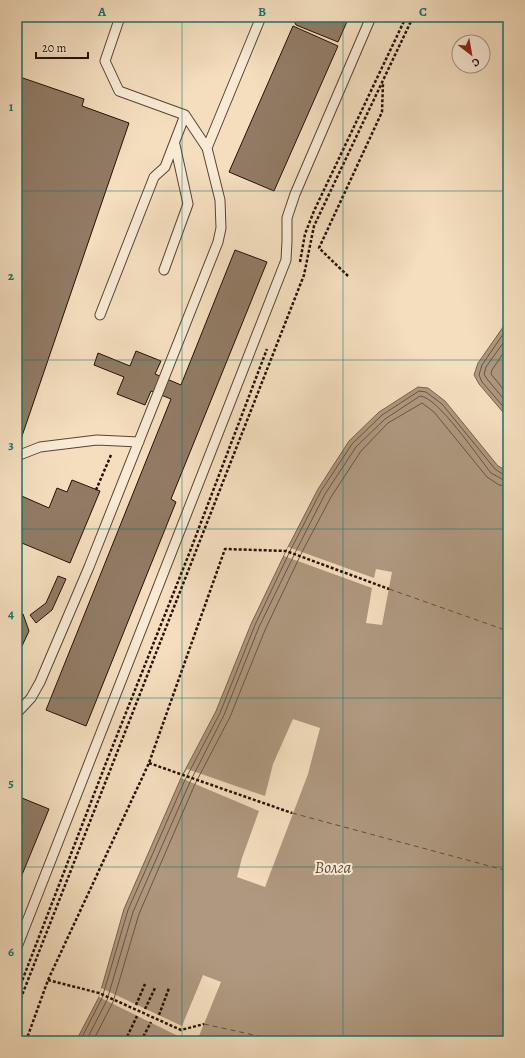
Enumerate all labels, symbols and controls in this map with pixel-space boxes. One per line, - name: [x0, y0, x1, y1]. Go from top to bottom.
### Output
- text: A: [97, 3, 107, 20]
- text: B: [258, 3, 266, 20]
- text: C: [419, 3, 427, 20]
- scale bar: [36, 34, 88, 60]
- north arrow: [451, 34, 491, 74]
- text: 20 m: [42, 40, 66, 56]
- text: С: [469, 54, 483, 70]
- text: 1: [9, 98, 14, 115]
- text: 2: [8, 267, 15, 284]
- text: 3: [8, 436, 14, 453]
- text: 4: [8, 605, 14, 622]
- text: 5: [8, 774, 14, 791]
- water label: Волга: [315, 856, 351, 879]
- text: 6: [8, 943, 14, 960]

